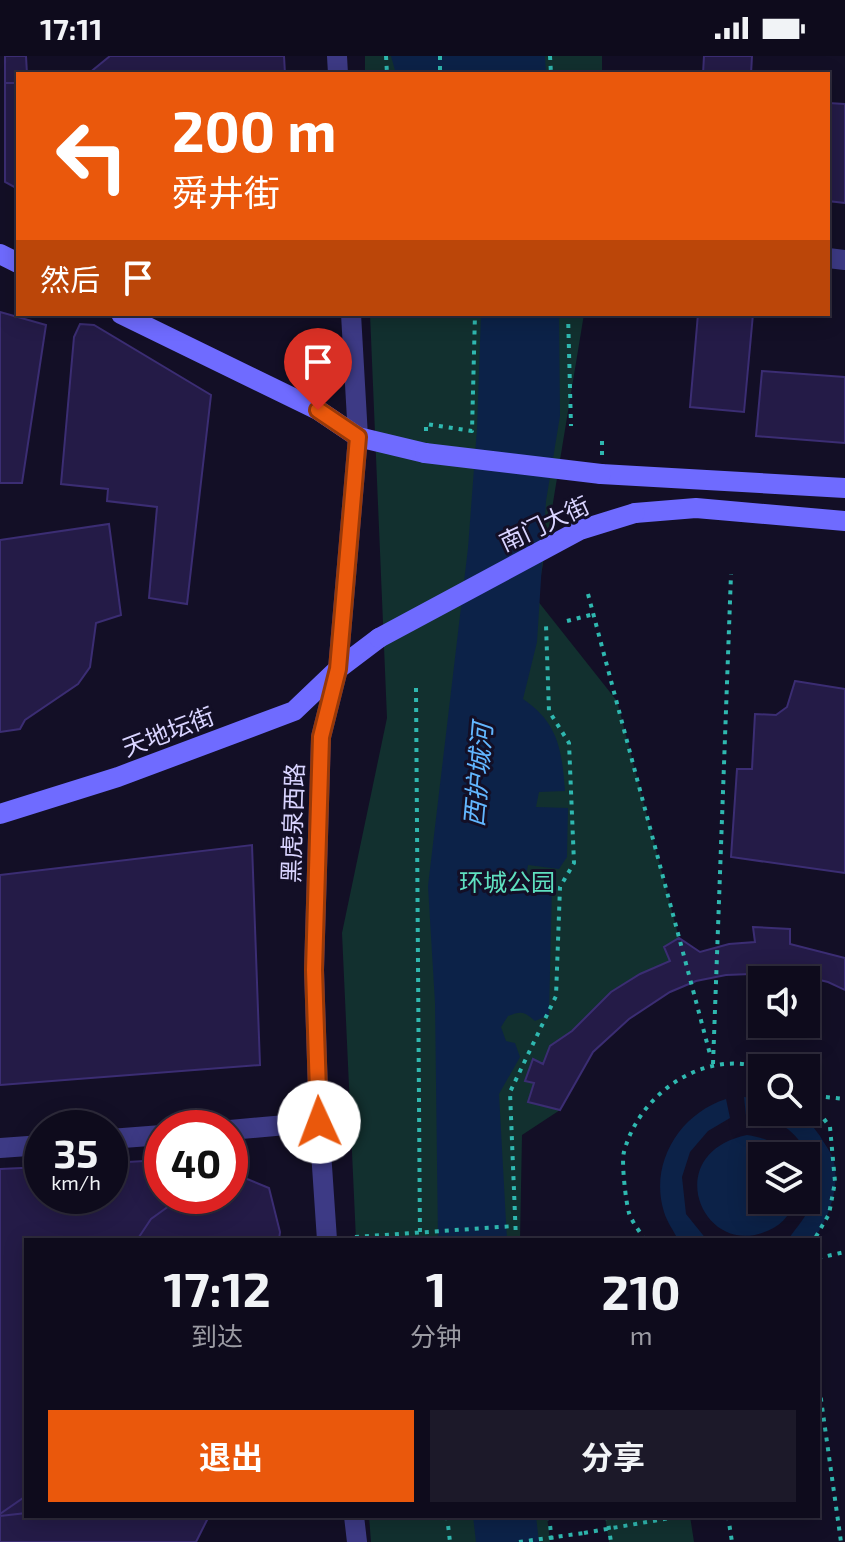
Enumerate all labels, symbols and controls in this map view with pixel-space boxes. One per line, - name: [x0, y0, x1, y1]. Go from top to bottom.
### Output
- text: 17:11: [40, 10, 102, 46]
- text: 200 m: [172, 96, 337, 163]
- icon: left: [40, 104, 144, 208]
- text: 舜井街: [172, 170, 280, 213]
- icon: arrive: [116, 256, 160, 300]
- text: 然后: [40, 261, 100, 297]
- pin: [284, 328, 352, 410]
- icon: arrive: [296, 340, 340, 384]
- street label: 南门大街: [494, 490, 594, 556]
- street label: 天地坛街: [118, 700, 218, 762]
- water label: 西护城河: [457, 717, 497, 828]
- street label: 黑虎泉西路: [275, 763, 309, 883]
- park label: 环城公园: [459, 867, 555, 896]
- map controls: [748, 966, 820, 1214]
- button: sound: [748, 966, 820, 1038]
- button: search: [748, 1054, 820, 1126]
- position arrow: [277, 1080, 361, 1164]
- speed limit sign: 40: [144, 1110, 248, 1214]
- text: 35: [54, 1128, 98, 1176]
- button: layers: [748, 1142, 820, 1214]
- text: km/h: [51, 1170, 101, 1194]
- text: 17:12: [164, 1259, 271, 1317]
- text: 1: [426, 1259, 446, 1317]
- text: 210: [602, 1262, 680, 1320]
- text: m: [630, 1319, 652, 1350]
- text: 到达: [191, 1320, 243, 1351]
- text: 分钟: [410, 1320, 462, 1351]
- button: 退出: [48, 1410, 414, 1502]
- button: 分享: [430, 1410, 796, 1502]

